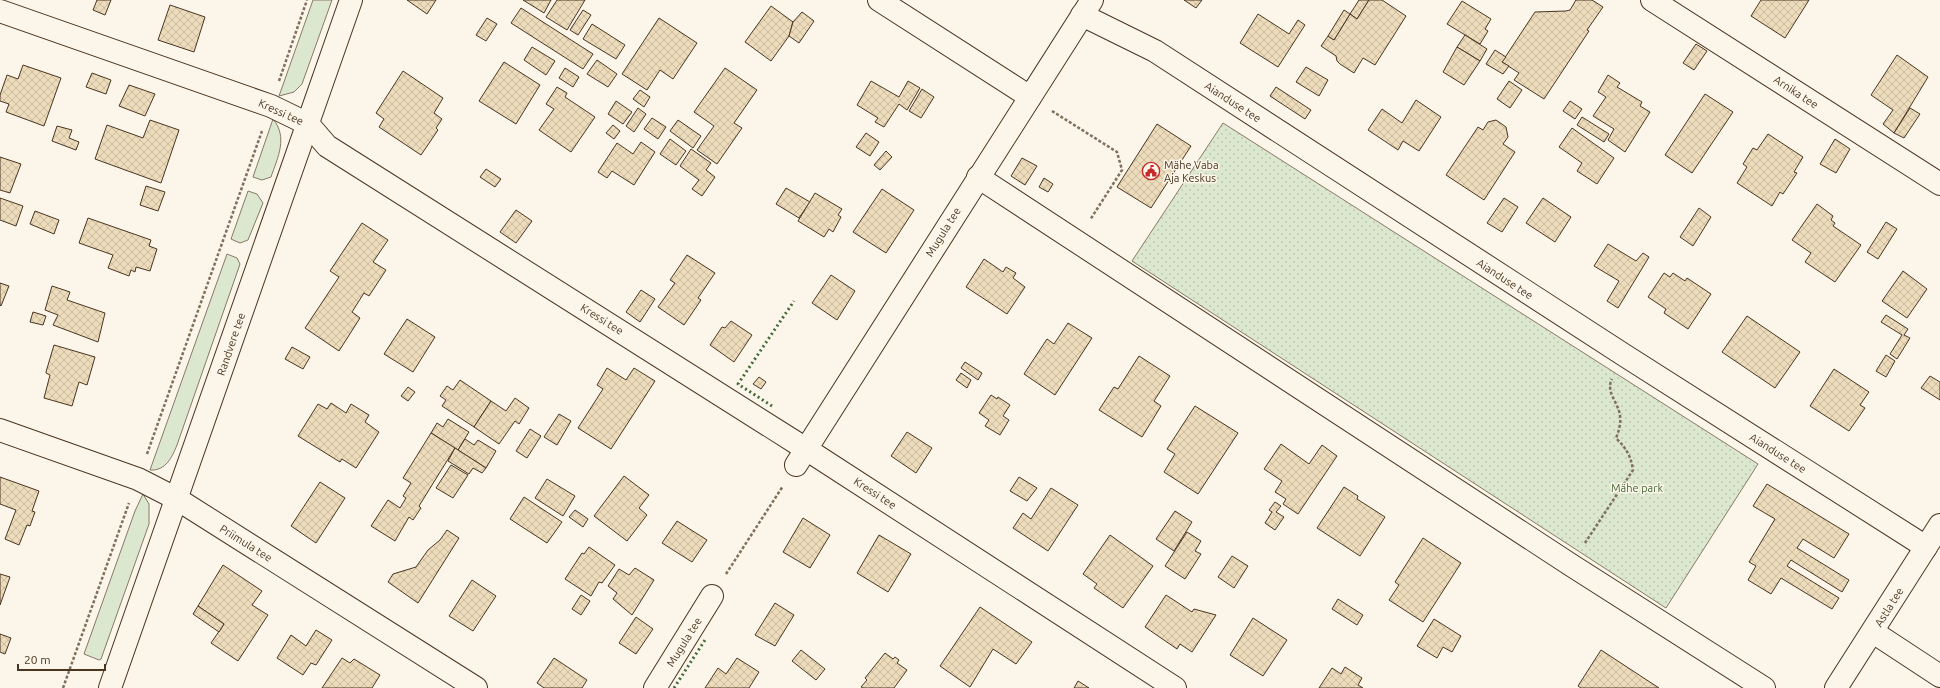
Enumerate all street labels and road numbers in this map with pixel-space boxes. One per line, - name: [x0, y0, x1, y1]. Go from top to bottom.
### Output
- street label: Arnika tee: [1772, 73, 1820, 111]
- street label: Aianduse tee: [1203, 79, 1263, 125]
- street label: Kressi tee: [257, 97, 305, 127]
- street label: Mugula tee: [923, 205, 963, 259]
- street label: Aianduse tee: [1475, 256, 1535, 302]
- street label: Kressi tee: [578, 301, 626, 337]
- street label: Randvere tee: [215, 311, 247, 377]
- street label: Aianduse tee: [1748, 431, 1808, 475]
- street label: Kressi tee: [852, 475, 898, 511]
- street label: Priimula tee: [218, 522, 274, 564]
- street label: Astla tee: [1872, 585, 1906, 629]
- street label: Mugula tee: [664, 615, 704, 669]

